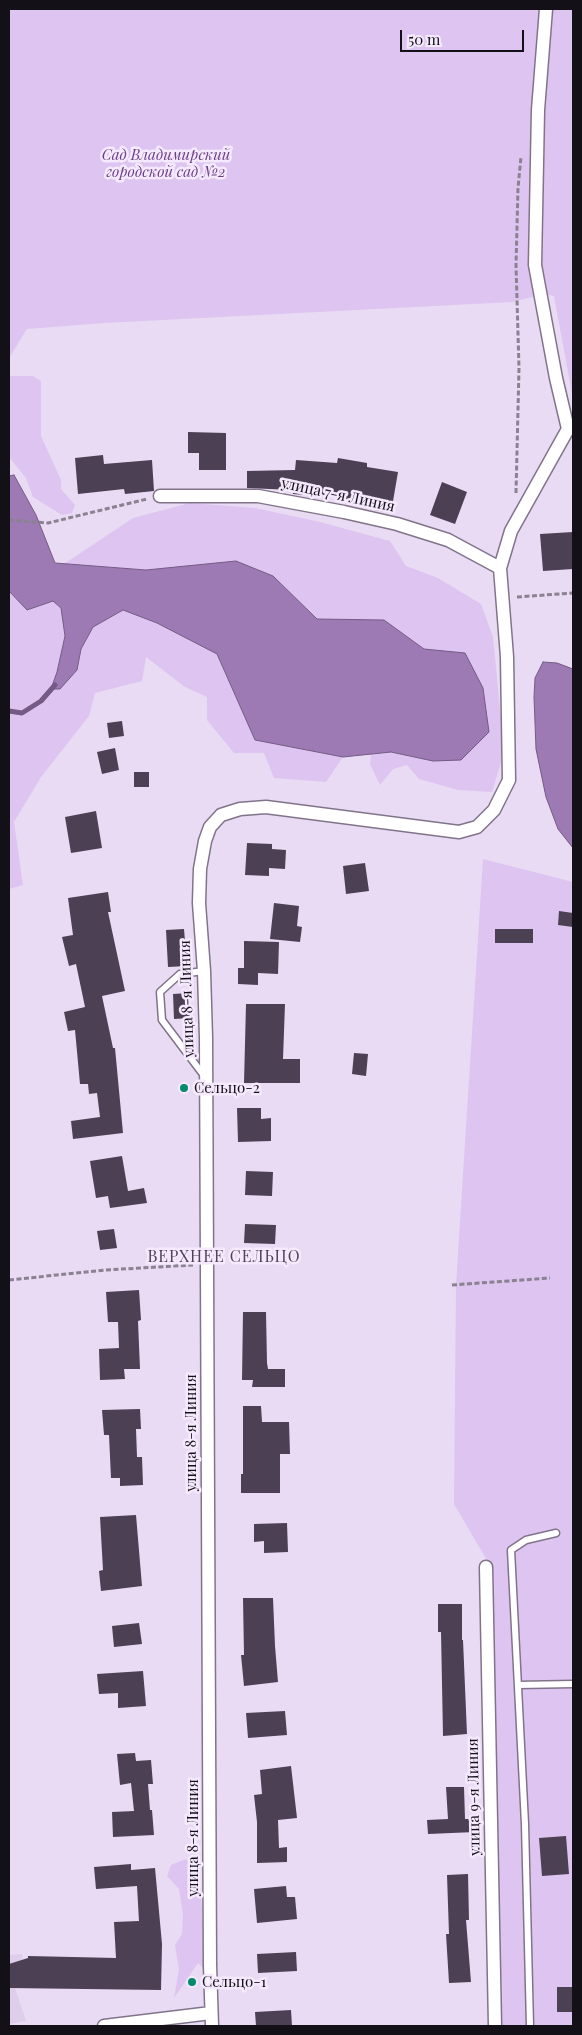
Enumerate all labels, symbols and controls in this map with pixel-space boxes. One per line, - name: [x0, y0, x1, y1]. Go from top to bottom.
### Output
- scale bar: [402, 20, 526, 52]
- text: 50 m: [408, 29, 440, 49]
- park label: Сад Владимирский городской сад №2: [102, 146, 230, 181]
- street label: улица 7-я Линия: [280, 474, 396, 516]
- street label: улица 8-я Линия: [176, 940, 198, 1058]
- place label: Сельцо-2: [194, 1079, 260, 1097]
- marker: Сельцо-2: [178, 1082, 190, 1094]
- district label: ВЕРХНЕЕ СЕЛЬЦО: [146, 1247, 302, 1267]
- street label: улица 8-я Линия: [182, 1374, 200, 1492]
- street label: улица 9-я Линия: [464, 1738, 484, 1856]
- street label: улица 8-я Линия: [184, 1779, 202, 1897]
- place label: Сельцо-1: [202, 1973, 266, 1991]
- marker: Сельцо-1: [186, 1976, 198, 1988]

